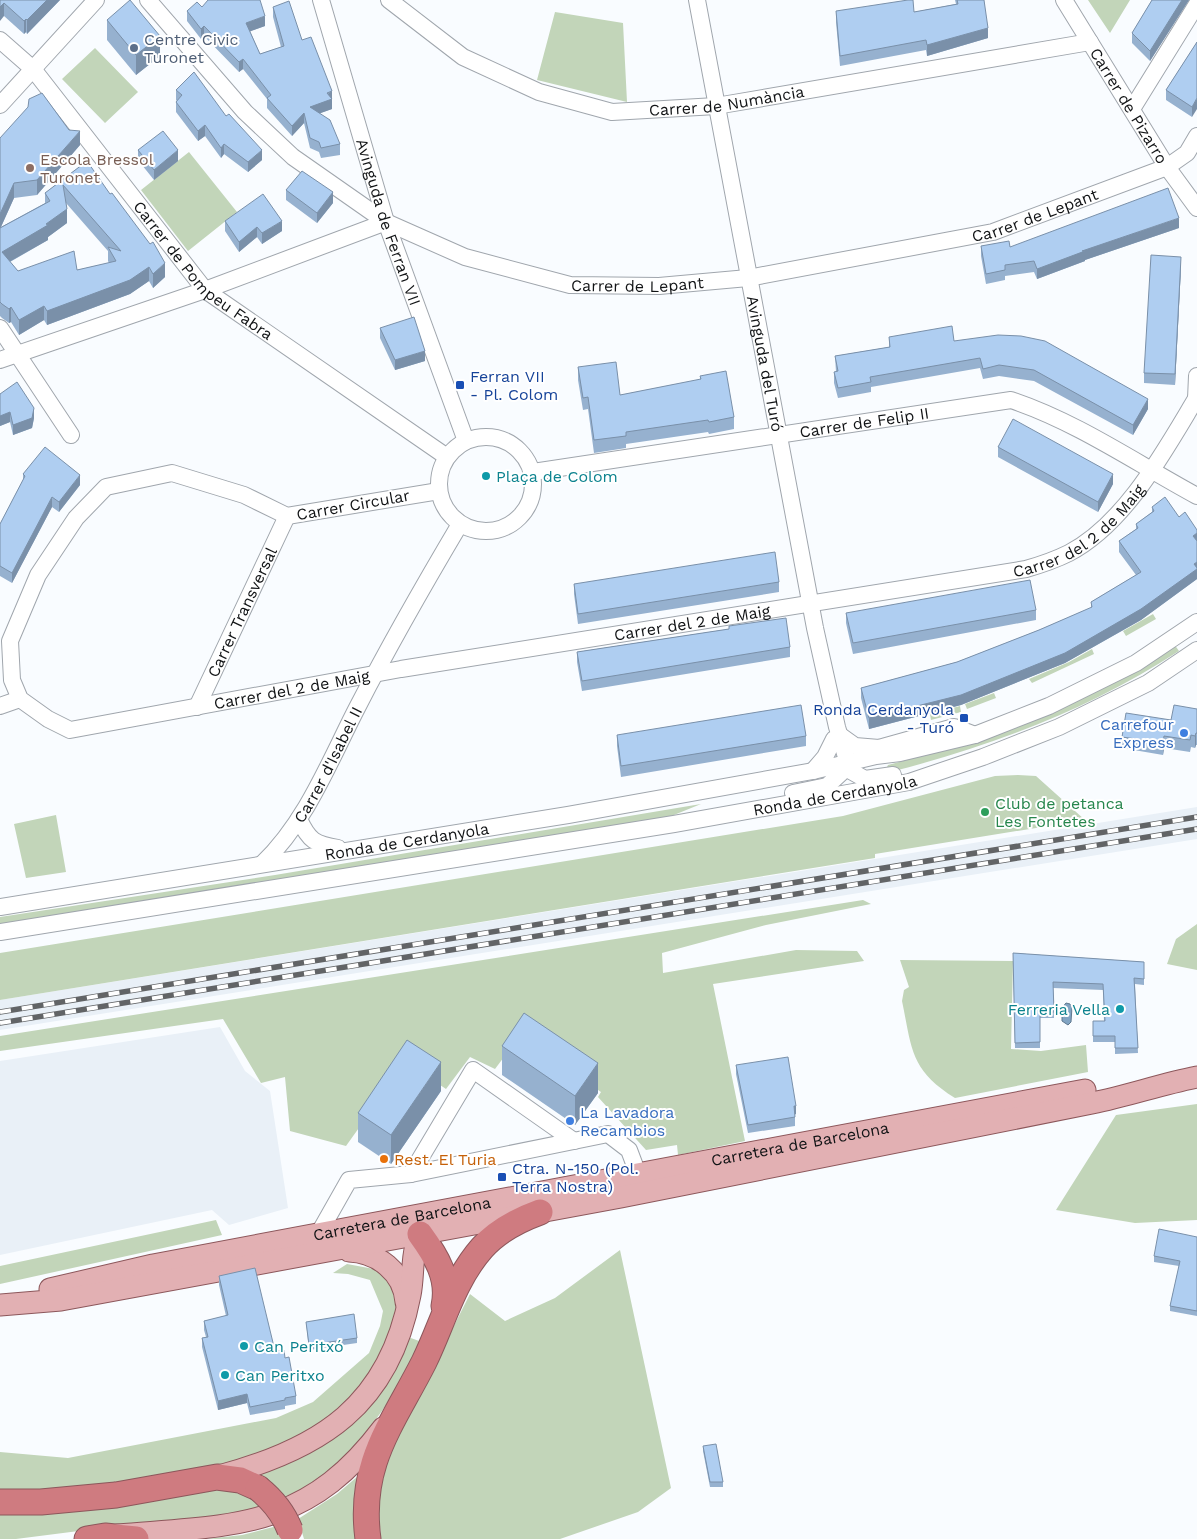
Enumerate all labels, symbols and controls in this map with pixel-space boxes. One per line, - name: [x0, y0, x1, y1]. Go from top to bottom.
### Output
- place label: Centre Civic Turonet: [144, 30, 238, 67]
- marker: Centre Civic Turonet: [128, 42, 140, 54]
- street label: Carrer de Pizarro: [1086, 44, 1172, 167]
- street label: Carrer de Numància: [648, 82, 806, 119]
- street label: Avinguda de Ferran VII: [353, 136, 425, 308]
- place label: Escola Bressol Turonet: [40, 150, 154, 187]
- marker: Escola Bressol Turonet: [24, 162, 36, 174]
- street label: Carrer de Lepant: [970, 184, 1101, 245]
- street label: Carrer de Pompeu Fabra: [130, 197, 277, 344]
- street label: Carrer de Lepant: [571, 272, 705, 296]
- street label: Avinguda del Turó: [743, 294, 787, 433]
- place label: Ferran VII - Pl. Colom: [470, 367, 558, 404]
- marker: Ferran VII - Pl. Colom: [454, 379, 466, 391]
- street label: Carrer de Felip II: [798, 403, 930, 441]
- place label: Plaça de Colom: [496, 467, 618, 486]
- marker: Plaça de Colom: [480, 470, 492, 482]
- street label: Carrer del 2 de Maig: [1012, 480, 1148, 580]
- street label: Carrer Circular: [295, 486, 411, 524]
- street label: Carrer Transversal: [203, 544, 281, 680]
- street label: Carrer del 2 de Maig: [613, 601, 772, 644]
- street label: Carrer del 2 de Maig: [212, 665, 371, 713]
- place label: Ronda Cerdanyola - Turó: [813, 700, 954, 737]
- street label: Carrer d'Isabel II: [289, 703, 366, 826]
- marker: Ronda Cerdanyola - Turó: [958, 712, 970, 724]
- place label: Carrefour Express: [1100, 715, 1174, 752]
- marker: Carrefour Express: [1178, 727, 1190, 739]
- street label: Ronda de Cerdanyola: [751, 771, 919, 819]
- place label: Club de petanca Les Fontetes: [995, 794, 1124, 831]
- marker: Club de petanca Les Fontetes: [979, 806, 991, 818]
- street label: Ronda de Cerdanyola: [323, 818, 490, 864]
- place label: Ferreria Vella: [1008, 1000, 1110, 1019]
- marker: Ferreria Vella: [1114, 1003, 1126, 1015]
- place label: La Lavadora Recambios: [580, 1103, 674, 1140]
- marker: La Lavadora Recambios: [564, 1115, 576, 1127]
- street label: Carretera de Barcelona: [709, 1118, 890, 1170]
- place label: Rest. El Turia: [394, 1150, 496, 1169]
- marker: Rest. El Turia: [378, 1153, 390, 1165]
- place label: Ctra. N-150 (Pol. Terra Nostra): [512, 1159, 639, 1196]
- marker: Ctra. N-150 (Pol. Terra Nostra): [496, 1171, 508, 1183]
- street label: Carretera de Barcelona: [311, 1192, 492, 1244]
- place label: Can Peritxó: [254, 1337, 344, 1356]
- marker: Can Peritxó: [238, 1340, 250, 1352]
- place label: Can Peritxo: [235, 1366, 325, 1385]
- marker: Can Peritxo: [219, 1369, 231, 1381]

